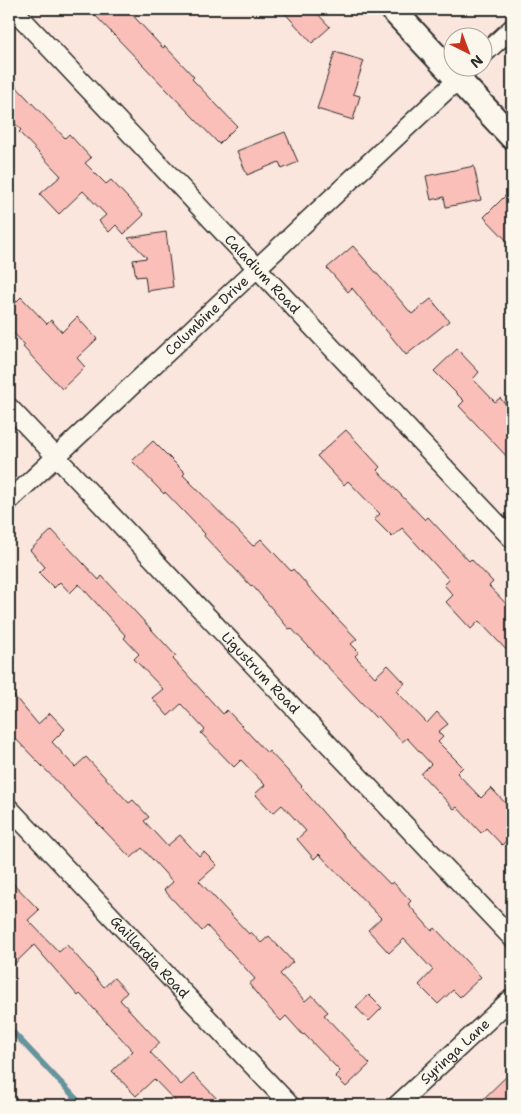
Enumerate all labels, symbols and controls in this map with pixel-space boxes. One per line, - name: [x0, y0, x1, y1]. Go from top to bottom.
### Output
- north arrow: [444, 28, 494, 78]
- text: N: [467, 51, 487, 72]
- street label: Caladium Road: [221, 231, 304, 318]
- street label: Columbine Drive: [161, 272, 252, 359]
- street label: Ligustrum Road: [218, 628, 304, 718]
- street label: Gaillardia Road: [106, 912, 193, 1002]
- street label: Syringa Lane: [416, 1014, 493, 1088]

